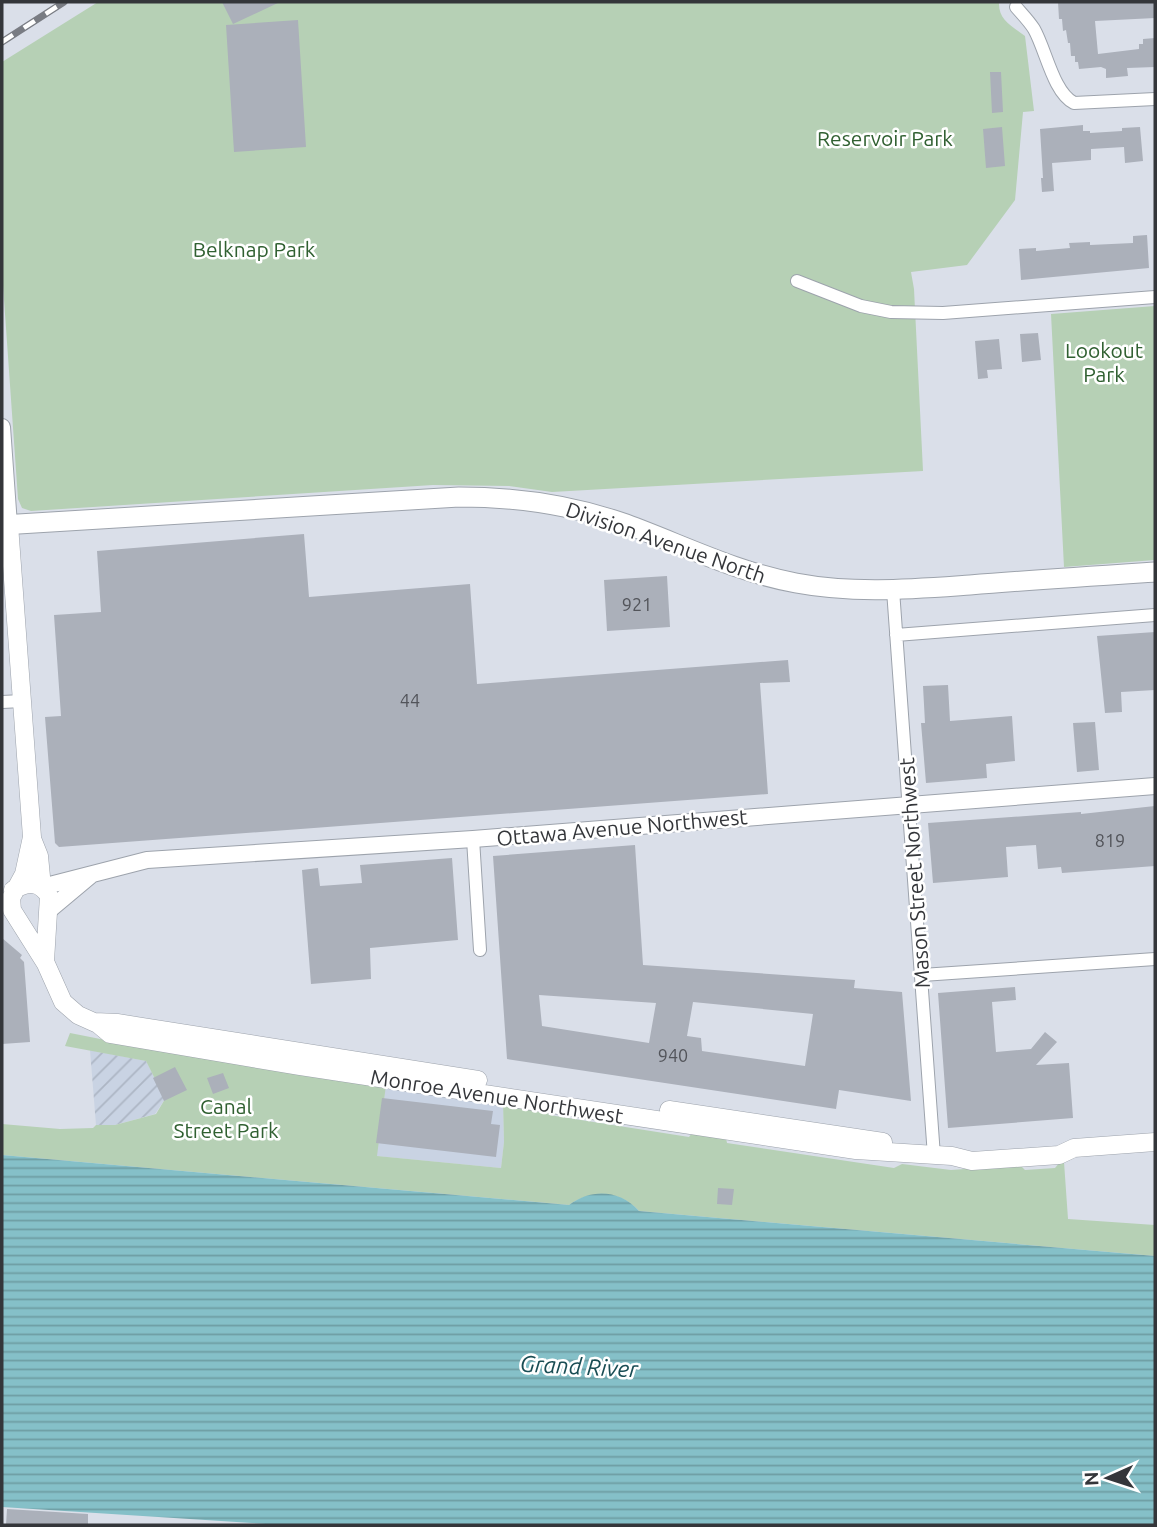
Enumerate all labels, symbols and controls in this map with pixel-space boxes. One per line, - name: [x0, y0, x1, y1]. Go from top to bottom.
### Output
- park label: Reservoir Park: [817, 126, 953, 150]
- park label: Belknap Park: [193, 237, 316, 261]
- park label: Lookout Park: [1065, 338, 1143, 386]
- street label: Division Avenue North: [563, 497, 769, 587]
- house number: 921: [622, 594, 652, 614]
- house number: 44: [400, 690, 420, 710]
- street label: Mason Street Northwest: [894, 757, 934, 989]
- street label: Ottawa Avenue Northwest: [496, 804, 748, 850]
- house number: 819: [1095, 830, 1125, 850]
- house number: 940: [658, 1045, 688, 1065]
- street label: Monroe Avenue Northwest: [369, 1064, 625, 1128]
- park label: Canal Street Park: [173, 1094, 279, 1142]
- water label: Grand River: [519, 1350, 640, 1382]
- north arrow: [1073, 1443, 1143, 1513]
- text: N: [1080, 1471, 1102, 1487]

